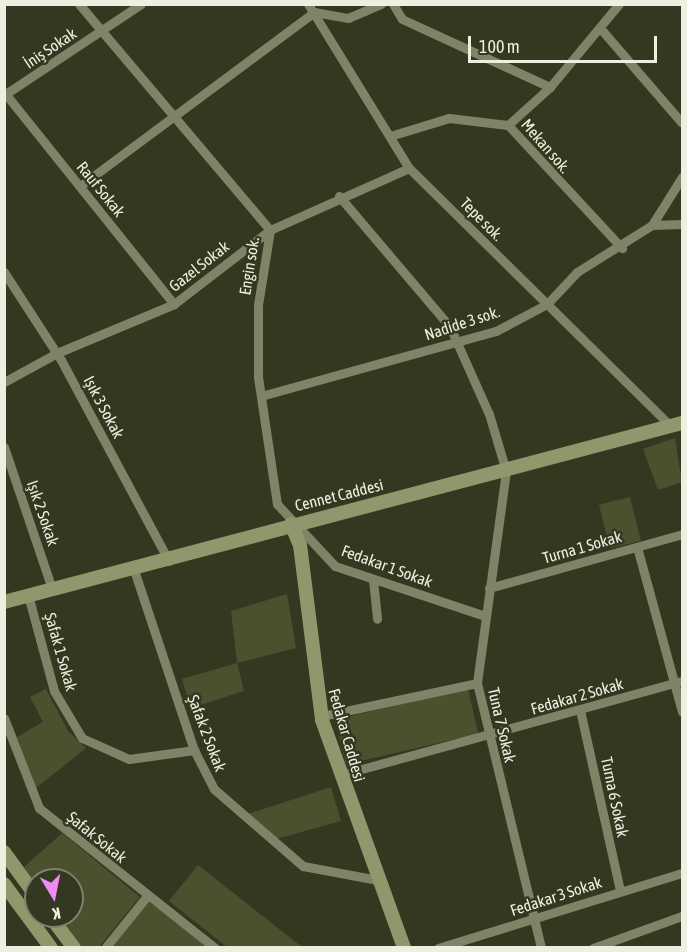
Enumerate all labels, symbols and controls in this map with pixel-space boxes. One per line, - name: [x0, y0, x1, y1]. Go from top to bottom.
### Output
- street label: İniş Sokak: [20, 24, 80, 72]
- scale bar: [471, 24, 660, 62]
- text: 100 m: [479, 36, 520, 57]
- street label: Mekan sok.: [517, 115, 575, 177]
- street label: Rauf Sokak: [73, 157, 129, 221]
- street label: Tepe sok.: [456, 193, 508, 245]
- street label: Engin sok.: [235, 236, 263, 296]
- street label: Gazel Sokak: [165, 237, 233, 295]
- street label: Nadide 3 sok.: [422, 302, 502, 344]
- street label: Işık 3 Sokak: [80, 372, 128, 442]
- street label: Cennet Caddesi: [293, 475, 385, 515]
- street label: Işık 2 Sokak: [23, 478, 63, 548]
- street label: Turna 1 Sokak: [540, 527, 624, 567]
- street label: Fedakar 1 Sokak: [339, 541, 435, 591]
- street label: Şafak 1 Sokak: [41, 611, 81, 693]
- street label: Fedakar 2 Sokak: [529, 674, 625, 718]
- street label: Tuna 7 Sokak: [484, 685, 520, 765]
- street label: Fedakar Caddesi: [325, 686, 369, 784]
- street label: Şafak 2 Sokak: [184, 692, 230, 774]
- street label: Turna 6 Sokak: [597, 755, 633, 839]
- street label: Şafak Sokak: [63, 807, 131, 867]
- north arrow: [24, 868, 84, 928]
- street label: Fedakar 3 Sokak: [508, 872, 604, 920]
- text: K: [51, 904, 62, 923]

